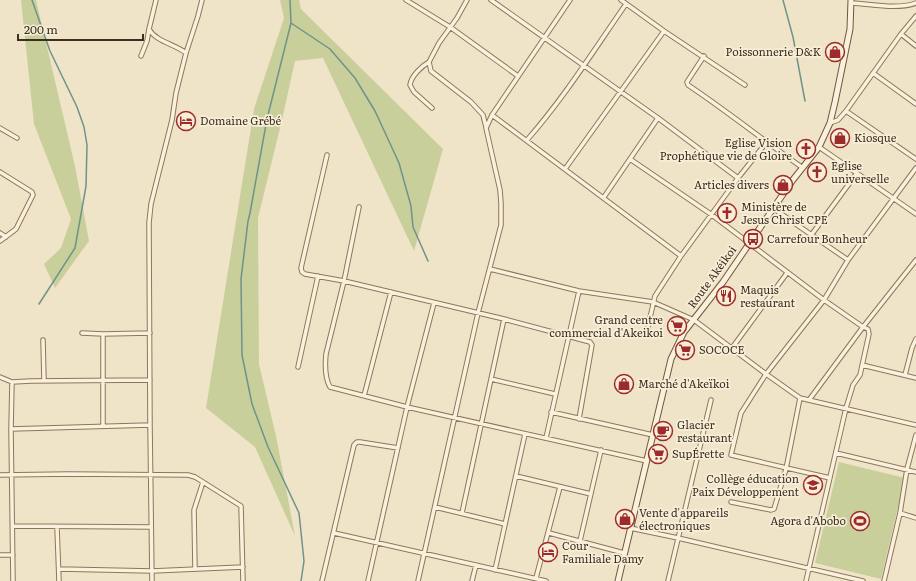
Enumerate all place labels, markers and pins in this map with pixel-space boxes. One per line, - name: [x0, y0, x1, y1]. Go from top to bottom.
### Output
- shop icon: Poissonnerie D&K: [824, 41, 846, 63]
- place label: Poissonnerie D&K: [726, 43, 822, 59]
- hotel icon: Domaine Grébé: [175, 110, 197, 132]
- place label: Domaine Grébé: [200, 112, 282, 128]
- shop icon: Kiosque: [829, 127, 851, 149]
- place label: Kiosque: [854, 129, 897, 145]
- place label: Eglise Vision Prophétique vie de Gloire: [660, 134, 792, 163]
- church icon: Eglise Vision Prophétique vie de Gloire: [795, 138, 817, 160]
- place label: Eglise universelle: [831, 157, 889, 186]
- church icon: Eglise universelle: [806, 161, 828, 183]
- shop icon: Articles divers: [772, 174, 794, 196]
- place label: Articles divers: [694, 176, 769, 192]
- place label: Ministère de Jesus Christ CPE: [741, 198, 828, 227]
- church icon: Ministère de Jesus Christ CPE: [716, 202, 738, 224]
- bus stop icon: Carrefour Bonheur: [742, 228, 764, 250]
- place label: Carrefour Bonheur: [767, 230, 868, 246]
- place label: Maquis restaurant: [740, 281, 795, 310]
- restaurant icon: Maquis restaurant: [715, 285, 737, 307]
- place label: Grand centre commercial d'Akeikoi: [549, 311, 663, 340]
- supermarket icon: Grand centre commercial d'Akeikoi: [666, 315, 688, 337]
- supermarket icon: SOCOCE: [674, 339, 696, 361]
- place label: SOCOCE: [699, 341, 745, 357]
- shop icon: Marché d'Akeïkoi: [613, 373, 635, 395]
- place label: Marché d'Akeïkoi: [638, 375, 730, 391]
- place label: Glacier restaurant: [677, 416, 732, 445]
- cafe icon: Glacier restaurant: [652, 420, 674, 442]
- supermarket icon: SupÉrette: [647, 443, 669, 465]
- place label: SupÉrette: [672, 445, 725, 461]
- place label: Collège éducation Paix Développement: [692, 470, 800, 499]
- school or university icon: Collège éducation Paix Développement: [802, 474, 824, 496]
- place label: Vente d'appareils électroniques: [639, 504, 728, 533]
- shop icon: Vente d'appareils électroniques: [614, 508, 636, 530]
- sports icon: Agora d'Abobo: [849, 510, 871, 532]
- place label: Agora d'Abobo: [770, 512, 846, 528]
- place label: Cour Familiale Damy: [562, 537, 645, 566]
- hotel icon: Cour Familiale Damy: [537, 541, 559, 563]

